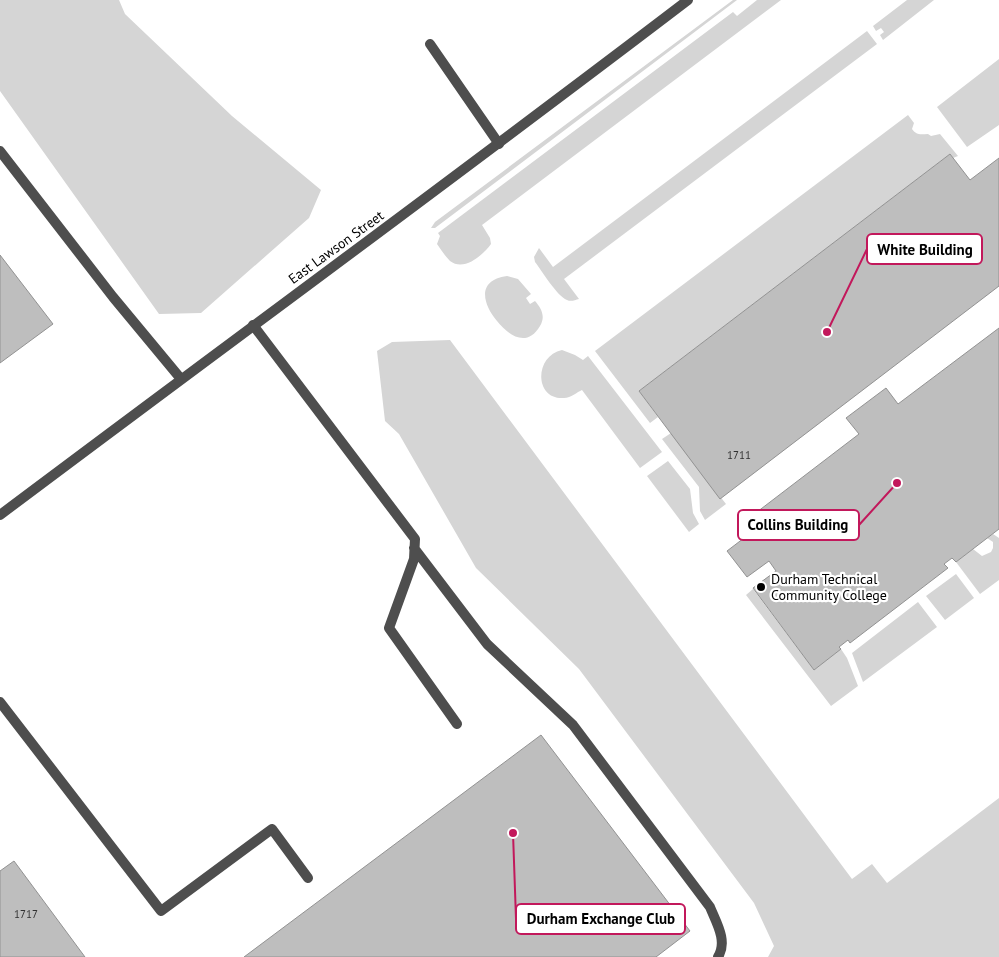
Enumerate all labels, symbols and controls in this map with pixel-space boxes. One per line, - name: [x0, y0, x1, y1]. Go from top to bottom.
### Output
- street label: East Lawson Street: [285, 206, 387, 288]
- callout: White Building: [867, 234, 982, 264]
- text: White Building: [877, 240, 973, 259]
- house number: 1711: [727, 448, 751, 462]
- callout: Collins Building: [738, 510, 859, 540]
- text: Collins Building: [748, 515, 848, 534]
- place label: Durham Technical Community College: [771, 570, 887, 604]
- marker: Durham Technical Community College: [755, 581, 767, 593]
- callout: Durham Exchange Club: [516, 904, 685, 934]
- house number: 1717: [14, 907, 38, 921]
- text: Durham Exchange Club: [527, 909, 675, 928]

